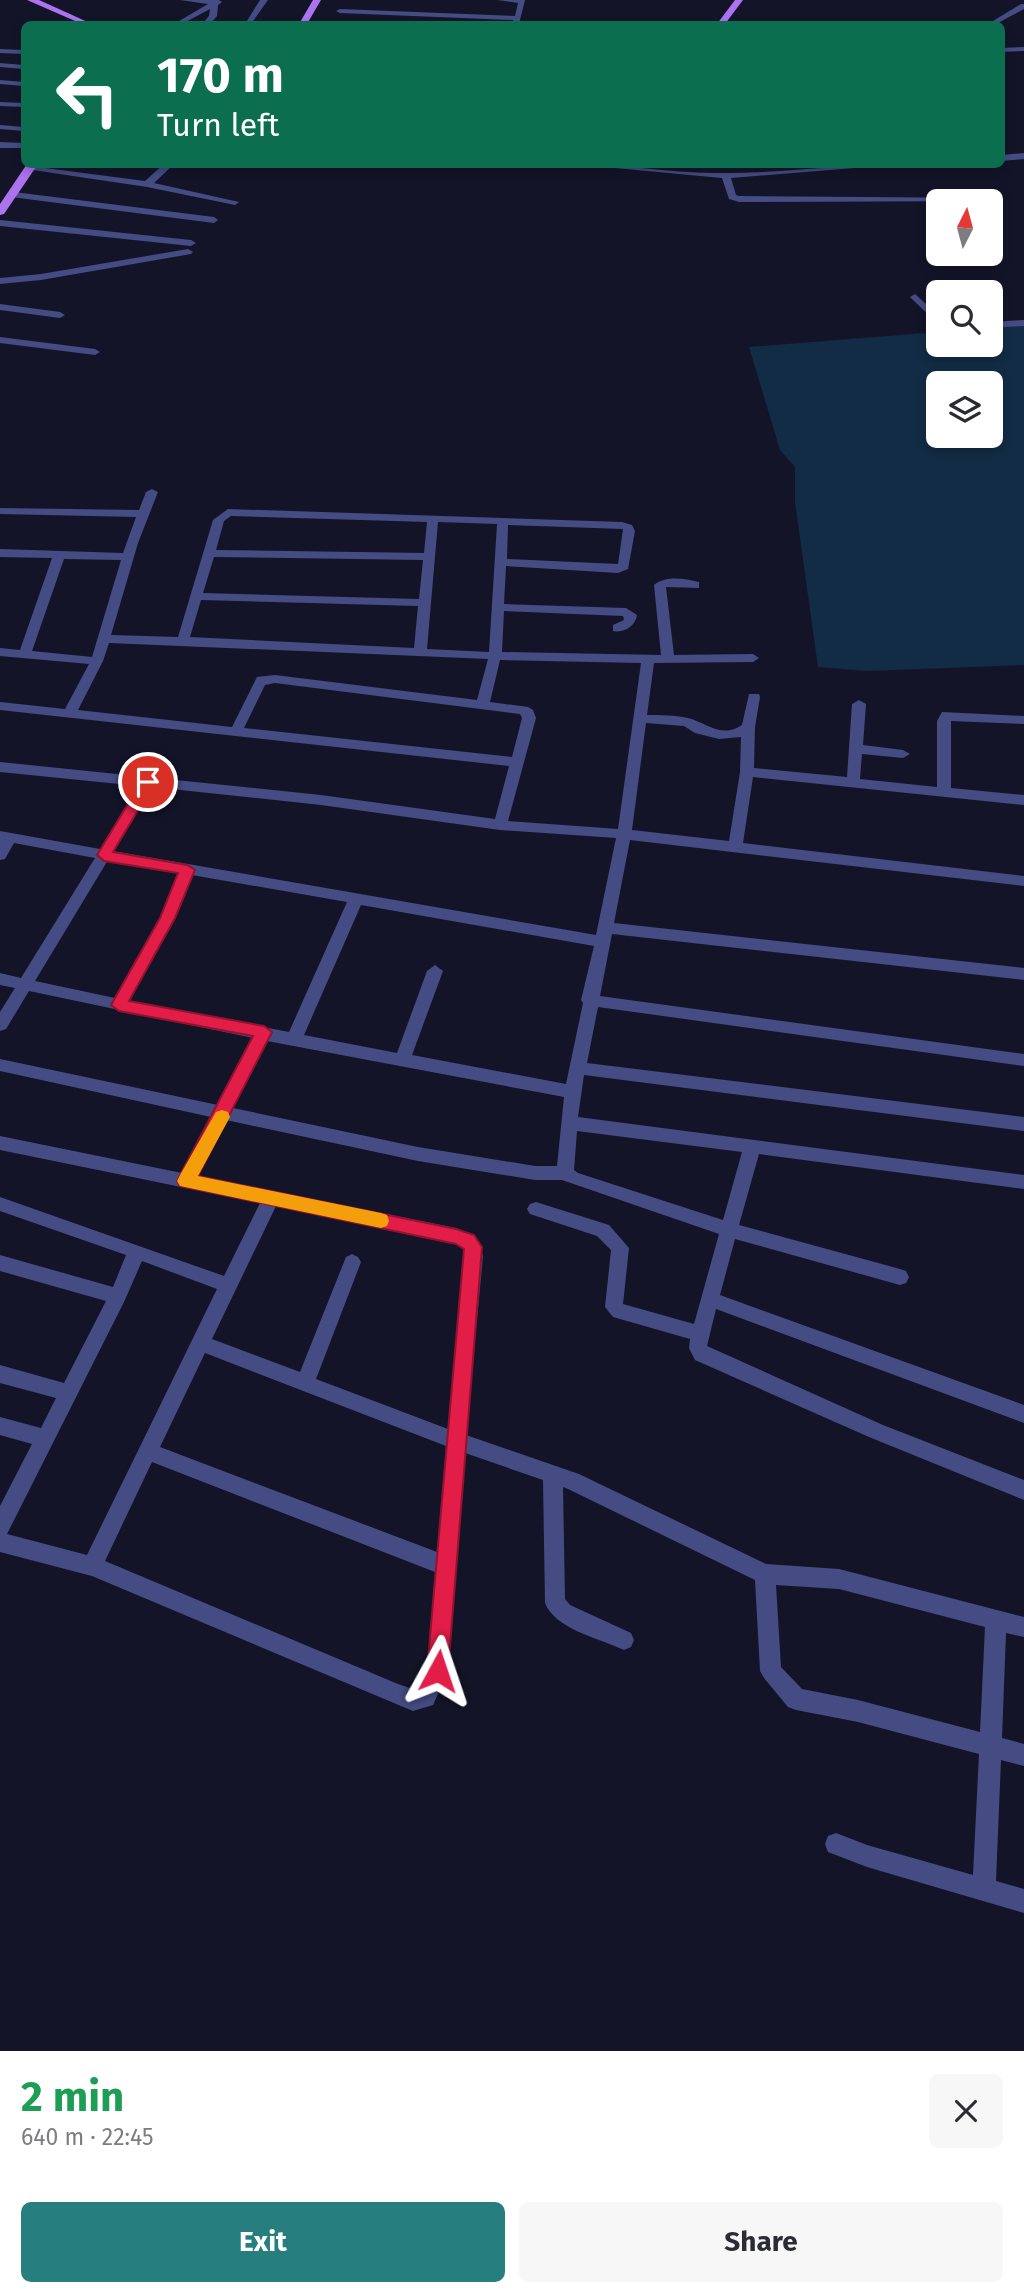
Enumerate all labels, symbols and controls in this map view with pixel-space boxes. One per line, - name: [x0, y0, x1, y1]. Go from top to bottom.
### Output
- text: 170 m: [157, 46, 284, 105]
- icon: left: [42, 49, 133, 140]
- text: Turn left: [157, 106, 279, 144]
- north arrow: [926, 189, 1003, 266]
- map controls: [926, 189, 1003, 448]
- button: search: [926, 280, 1003, 357]
- button: layers: [926, 371, 1003, 448]
- pin: [118, 752, 178, 812]
- icon: arrive: [129, 763, 167, 801]
- position arrow: [401, 1634, 475, 1708]
- text: 2 min: [21, 2072, 124, 2122]
- button: close: [929, 2074, 1003, 2148]
- text: 640 m · 22:45: [21, 2123, 154, 2151]
- button: Exit: [21, 2202, 505, 2282]
- button: Share: [519, 2202, 1003, 2282]

